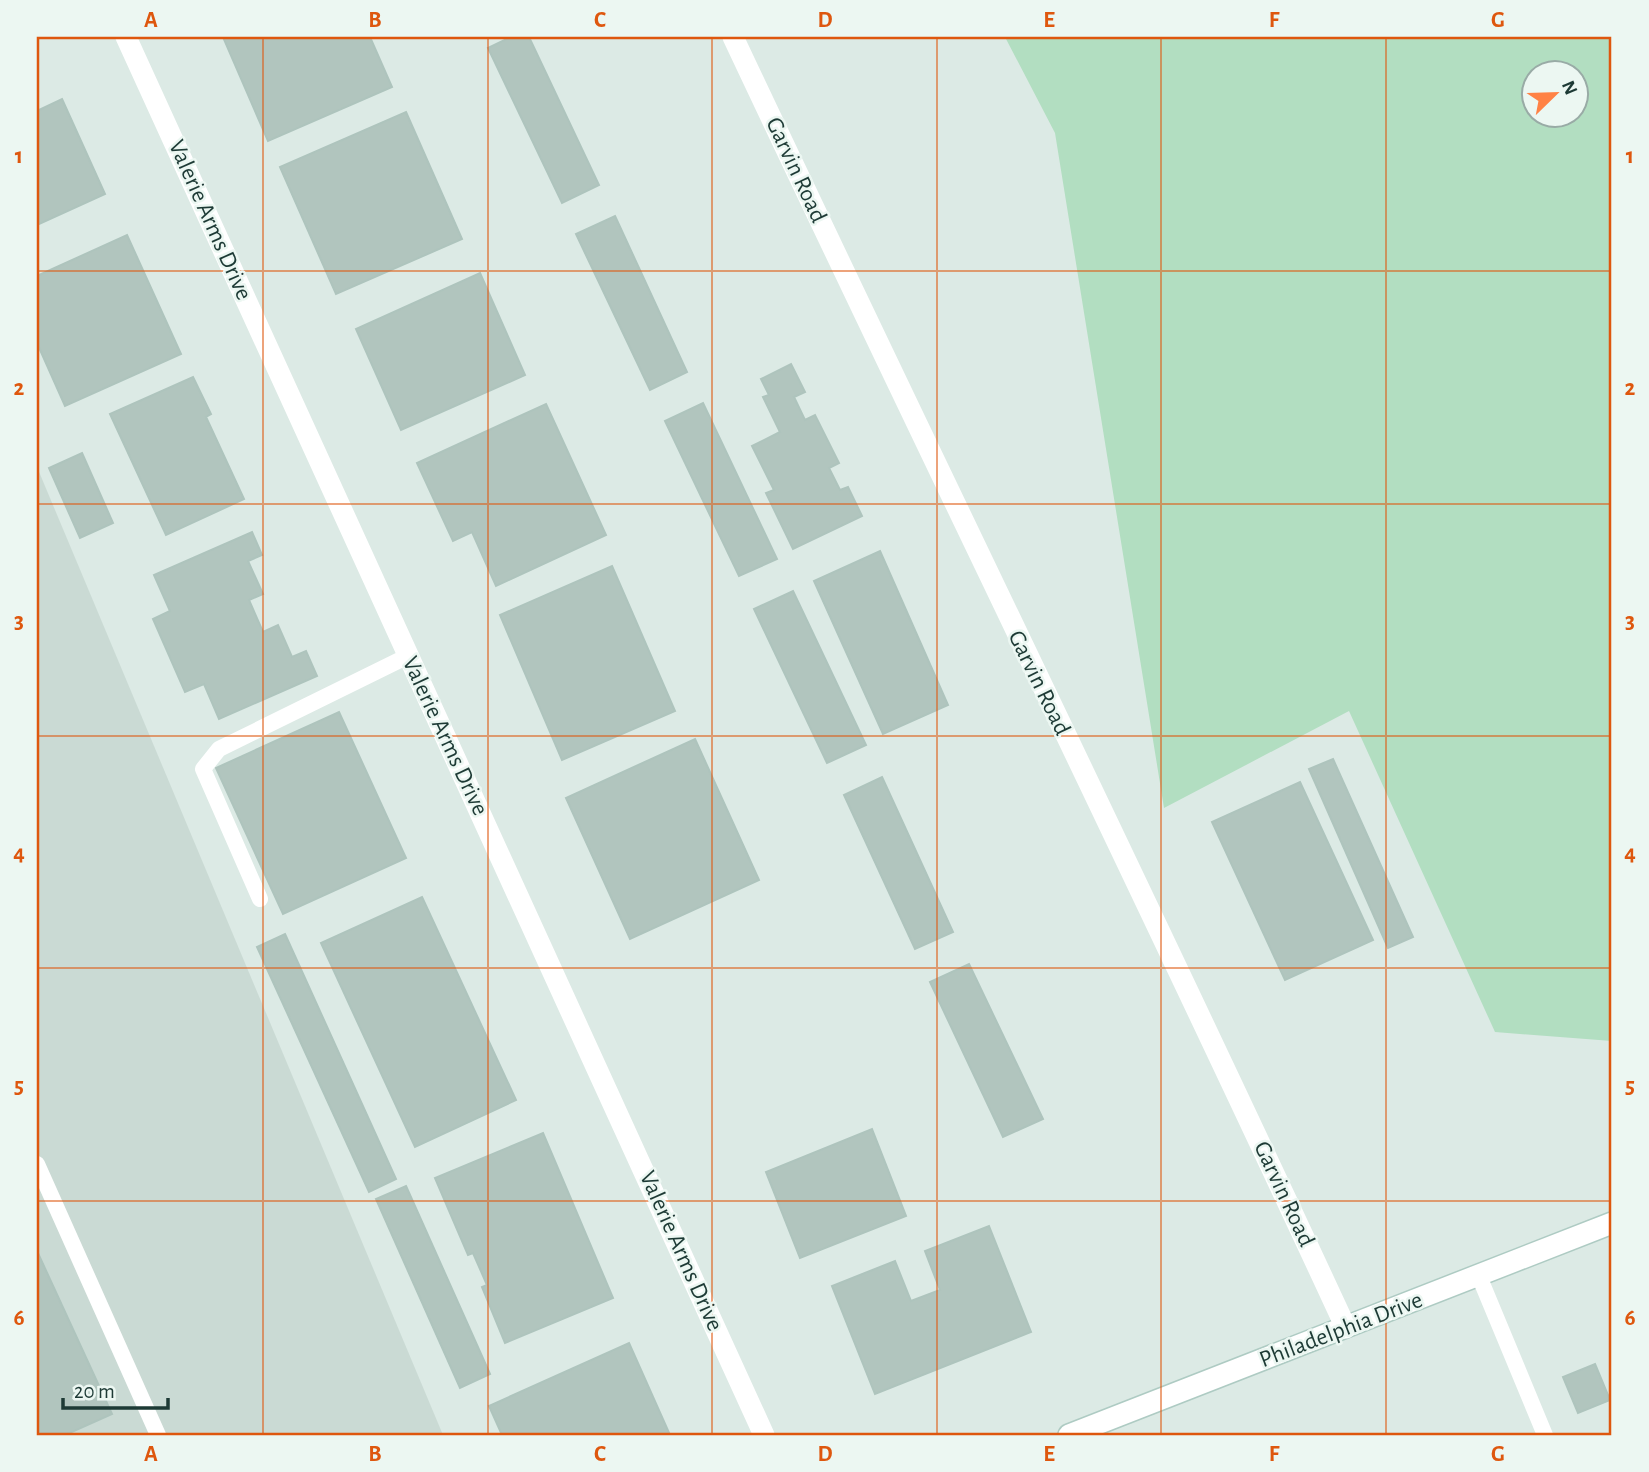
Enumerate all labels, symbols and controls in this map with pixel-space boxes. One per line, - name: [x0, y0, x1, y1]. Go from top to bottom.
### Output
- text: A: [144, 9, 158, 32]
- text: B: [368, 9, 382, 32]
- text: C: [594, 9, 606, 32]
- text: D: [817, 9, 833, 32]
- text: E: [1043, 9, 1055, 32]
- text: F: [1269, 9, 1280, 32]
- text: G: [1491, 9, 1505, 32]
- north arrow: [1520, 60, 1590, 130]
- text: N: [1558, 78, 1581, 98]
- street label: Garvin Road: [761, 114, 831, 226]
- street label: Valerie Arms Drive: [164, 136, 256, 304]
- text: 1: [15, 145, 23, 168]
- text: 1: [1626, 145, 1634, 168]
- text: 2: [14, 377, 25, 400]
- text: 2: [1625, 377, 1636, 400]
- text: 3: [14, 610, 24, 633]
- text: 3: [1625, 610, 1635, 633]
- street label: Garvin Road: [1003, 627, 1075, 739]
- street label: Valerie Arms Drive: [398, 653, 492, 819]
- text: 4: [13, 842, 25, 865]
- text: 4: [1624, 842, 1636, 865]
- text: 5: [14, 1075, 24, 1098]
- text: 5: [1625, 1075, 1635, 1098]
- street label: Garvin Road: [1249, 1138, 1319, 1250]
- street label: Valerie Arms Drive: [635, 1167, 727, 1335]
- street label: Philadelphia Drive: [1256, 1288, 1426, 1372]
- text: 6: [13, 1307, 25, 1330]
- text: 6: [1624, 1307, 1636, 1330]
- scale bar: [63, 1367, 168, 1411]
- text: 20 m: [74, 1381, 115, 1402]
- text: A: [144, 1443, 158, 1466]
- text: B: [368, 1443, 382, 1466]
- text: C: [594, 1443, 606, 1466]
- text: D: [817, 1443, 833, 1466]
- text: E: [1043, 1443, 1055, 1466]
- text: F: [1269, 1443, 1280, 1466]
- text: G: [1491, 1443, 1505, 1466]

